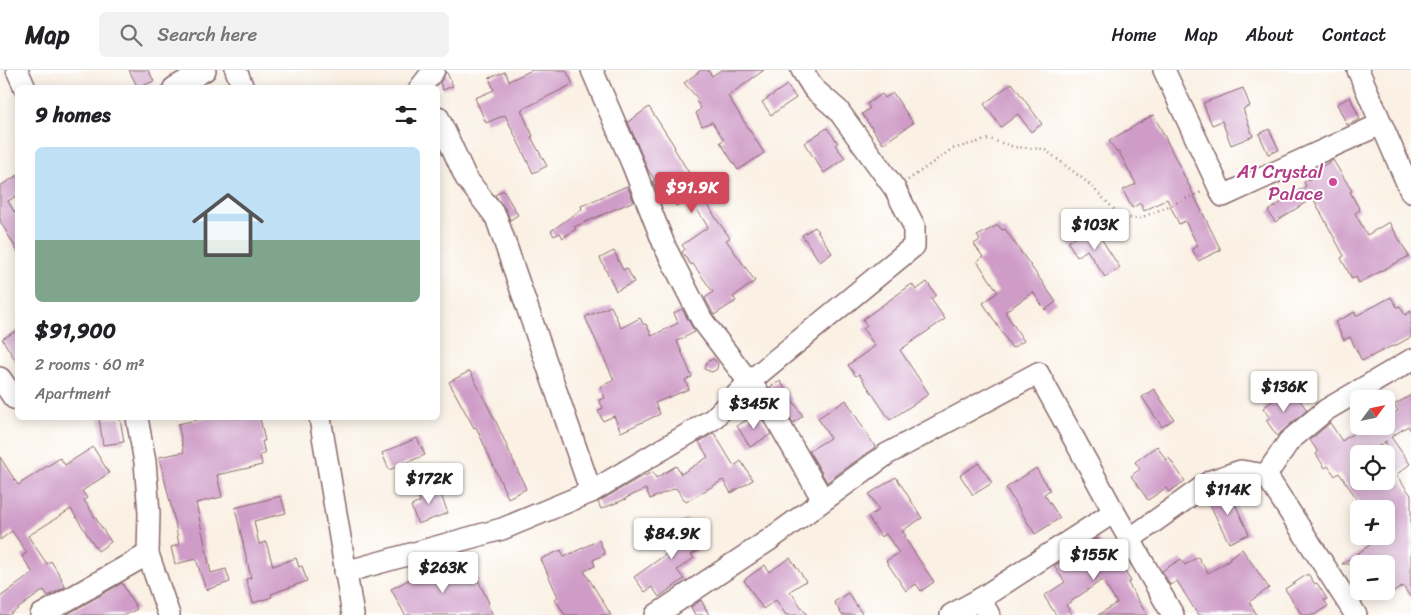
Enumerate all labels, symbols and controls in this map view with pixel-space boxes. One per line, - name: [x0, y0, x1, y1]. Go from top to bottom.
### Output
- search box: [99, 12, 449, 57]
- text: Map: [25, 14, 69, 56]
- text: Search here: [157, 18, 257, 51]
- text: Home: [1112, 19, 1157, 51]
- text: Map: [1185, 19, 1218, 51]
- text: About: [1246, 19, 1294, 51]
- text: Contact: [1322, 19, 1386, 51]
- icon: search: [117, 21, 145, 49]
- text: 9 homes: [35, 96, 111, 134]
- icon: filters: [392, 101, 420, 129]
- place label: A1 Crystal Palace: [1236, 155, 1324, 210]
- pin: $91.9K: [651, 172, 733, 214]
- text: $91.9K: [666, 173, 718, 202]
- marker: A1 Crystal Palace: [1327, 176, 1339, 188]
- icon: home: [183, 180, 273, 270]
- pin: $103K: [1060, 208, 1130, 251]
- text: $103K: [1072, 210, 1118, 239]
- text: $91,900: [35, 312, 116, 350]
- text: 2 rooms · 60 m²: [35, 350, 145, 379]
- pin: $136K: [1249, 370, 1319, 413]
- text: $136K: [1261, 372, 1307, 401]
- text: Apartment: [35, 379, 111, 408]
- pin: $345K: [719, 388, 789, 430]
- text: $345K: [729, 389, 779, 418]
- north arrow: [1350, 390, 1395, 435]
- map controls: [1350, 390, 1395, 600]
- button: locate: [1350, 445, 1395, 490]
- pin: $172K: [394, 462, 464, 505]
- text: $172K: [406, 464, 452, 493]
- pin: $114K: [1193, 474, 1263, 516]
- text: $114K: [1206, 475, 1250, 504]
- button: +: [1350, 500, 1395, 545]
- pin: $84.9K: [631, 518, 713, 560]
- text: $84.9K: [645, 519, 699, 548]
- pin: $155K: [1059, 538, 1129, 581]
- text: $155K: [1071, 540, 1117, 569]
- pin: $263K: [408, 552, 478, 594]
- text: $263K: [419, 553, 467, 582]
- button: −: [1350, 555, 1395, 600]

